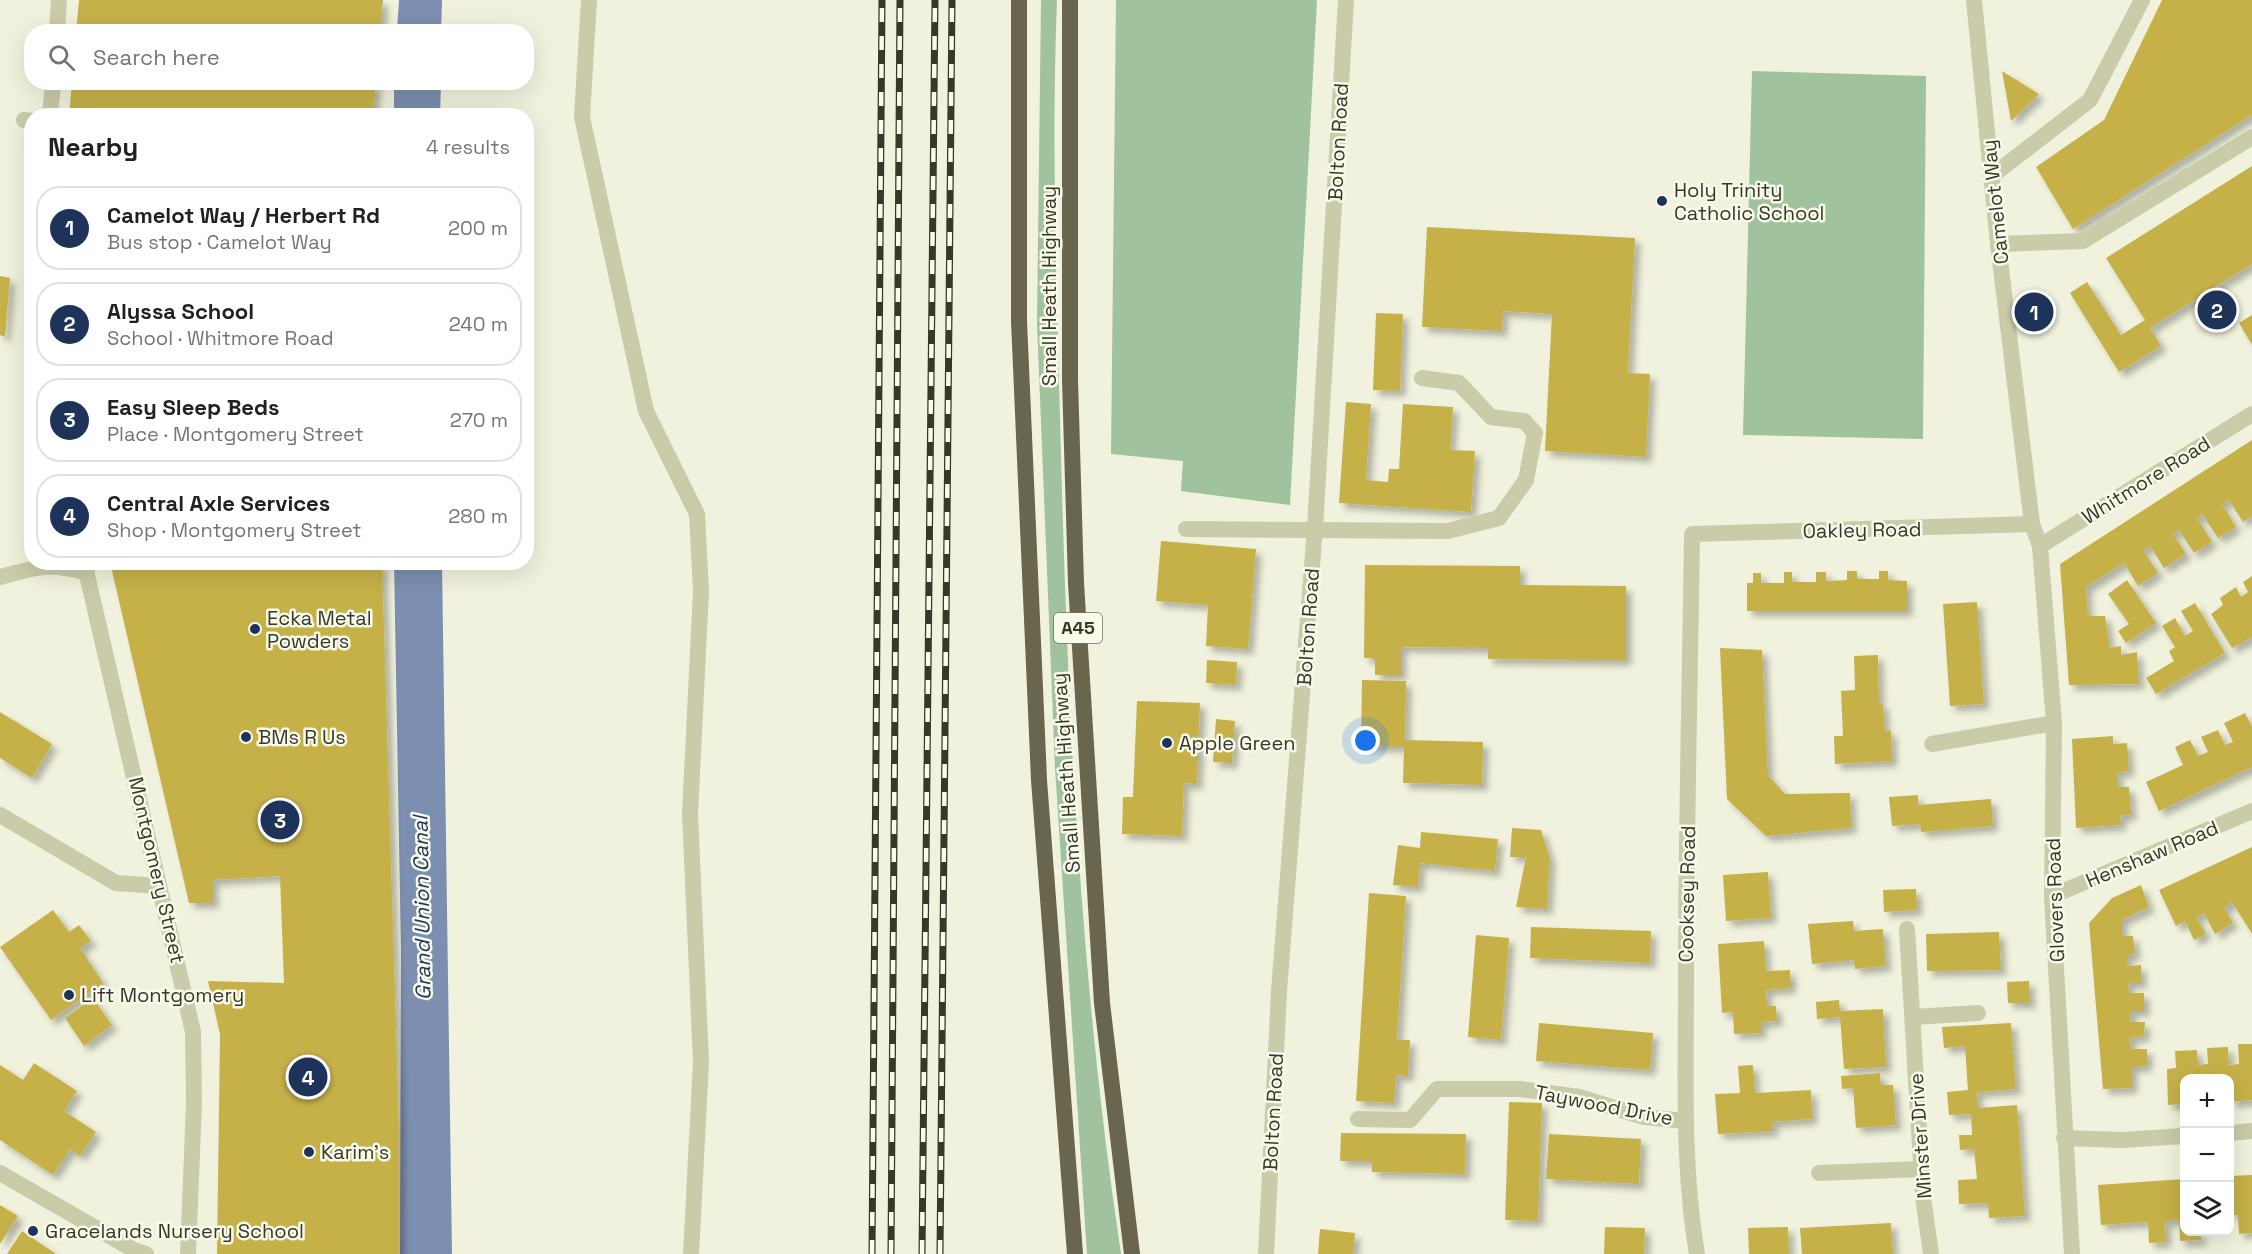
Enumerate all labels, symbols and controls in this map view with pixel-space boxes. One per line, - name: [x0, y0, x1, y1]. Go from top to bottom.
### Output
- search box: [24, 24, 534, 90]
- icon: search: [45, 41, 78, 74]
- text: Search here: [93, 43, 220, 71]
- street label: Bolton Road: [1322, 82, 1354, 202]
- text: Nearby: [48, 130, 138, 164]
- text: 4 results: [426, 134, 510, 160]
- street label: Camelot Way: [1976, 138, 2014, 266]
- place label: Holy Trinity Catholic School: [1674, 177, 1825, 226]
- street label: Small Heath Highway: [1036, 186, 1062, 386]
- marker: Holy Trinity Catholic School: [1655, 194, 1669, 208]
- text: Camelot Way / Herbert Rd: [107, 201, 380, 229]
- text: 1: [65, 215, 74, 241]
- text: 200 m: [448, 215, 508, 241]
- text: Bus stop · Camelot Way: [107, 229, 332, 255]
- pin: 2: [2198, 288, 2236, 332]
- pin: 1: [2014, 290, 2054, 334]
- text: Alyssa School: [107, 297, 254, 325]
- text: 2: [64, 311, 75, 337]
- text: 240 m: [449, 311, 508, 337]
- text: School · Whitmore Road: [107, 325, 334, 351]
- text: Easy Sleep Beds: [107, 393, 280, 421]
- text: 3: [63, 407, 76, 433]
- text: 270 m: [450, 407, 508, 433]
- text: Place · Montgomery Street: [107, 421, 364, 447]
- street label: Whitmore Road: [2077, 430, 2215, 530]
- text: Central Axle Services: [107, 489, 330, 517]
- text: 4: [63, 503, 76, 529]
- text: 280 m: [448, 503, 508, 529]
- street label: Oakley Road: [1802, 516, 1922, 544]
- text: Shop · Montgomery Street: [107, 517, 362, 543]
- street label: Bolton Road: [1291, 567, 1325, 687]
- place label: Ecka Metal Powders: [267, 605, 372, 654]
- road number: A45: [1054, 613, 1102, 643]
- marker: Ecka Metal Powders: [248, 622, 262, 636]
- street label: Small Heath Highway: [1046, 672, 1086, 874]
- place label: BMs R Us: [258, 724, 346, 750]
- your location: [1351, 726, 1380, 755]
- marker: BMs R Us: [239, 730, 253, 744]
- place label: Apple Green: [1179, 730, 1296, 756]
- marker: Apple Green: [1160, 736, 1174, 750]
- street label: Montgomery Street: [123, 774, 191, 966]
- pin: 3: [260, 798, 300, 842]
- water label: Grand Union Canal: [406, 813, 437, 1000]
- street label: Henshaw Road: [2082, 814, 2222, 894]
- street label: Cooksey Road: [1673, 825, 1701, 963]
- street label: Glovers Road: [2040, 837, 2070, 963]
- place label: Lift Montgomery: [81, 982, 244, 1008]
- marker: Lift Montgomery: [62, 988, 76, 1002]
- street label: Bolton Road: [1257, 1052, 1289, 1172]
- pin: 4: [288, 1054, 328, 1100]
- street label: Minster Drive: [1903, 1072, 1937, 1200]
- map controls: [2180, 1074, 2234, 1236]
- button: +: [2180, 1074, 2234, 1128]
- street label: Taywood Drive: [1533, 1079, 1675, 1131]
- button: −: [2180, 1128, 2234, 1182]
- place label: Karim's: [321, 1139, 389, 1165]
- marker: Karim's: [302, 1145, 316, 1159]
- button: layers: [2180, 1182, 2234, 1236]
- place label: Gracelands Nursery School: [45, 1218, 304, 1244]
- marker: Gracelands Nursery School: [26, 1224, 40, 1238]

